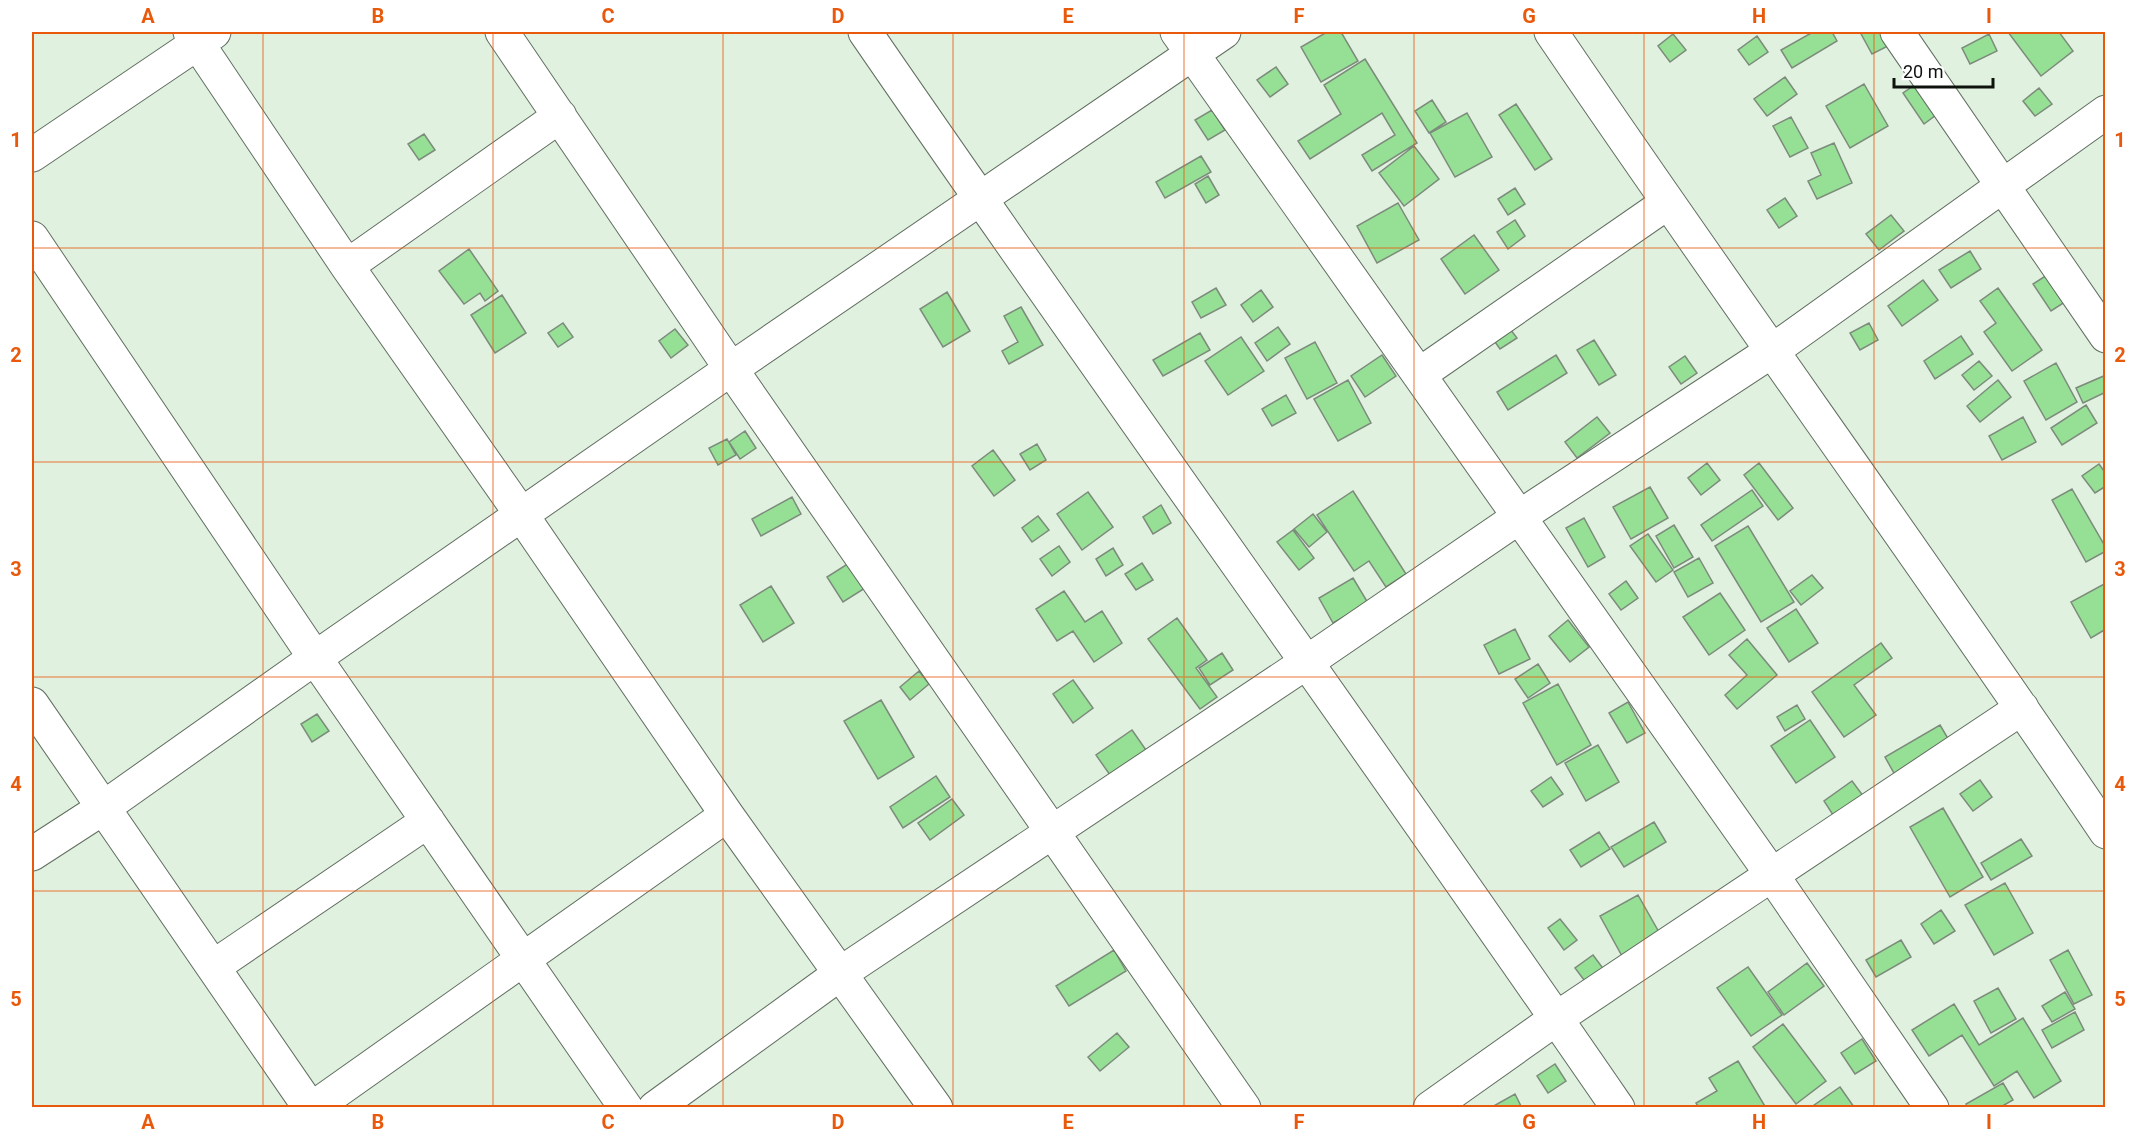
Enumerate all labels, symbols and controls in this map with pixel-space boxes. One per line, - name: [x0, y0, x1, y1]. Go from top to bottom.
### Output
- text: A: [141, 4, 155, 28]
- text: B: [372, 4, 384, 28]
- text: C: [601, 4, 615, 28]
- text: D: [832, 4, 845, 28]
- text: E: [1062, 4, 1074, 28]
- text: F: [1294, 4, 1305, 28]
- text: G: [1522, 4, 1536, 28]
- text: H: [1752, 4, 1766, 28]
- text: I: [1986, 4, 1992, 28]
- scale bar: [1894, 51, 1993, 89]
- text: 20 m: [1903, 61, 1943, 82]
- text: 1: [10, 128, 22, 152]
- text: 1: [2114, 128, 2126, 152]
- text: 2: [10, 343, 22, 367]
- text: 2: [2114, 343, 2126, 367]
- text: 3: [10, 557, 22, 581]
- text: 3: [2114, 557, 2126, 581]
- text: 4: [10, 772, 22, 796]
- text: 4: [2114, 772, 2126, 796]
- text: 5: [10, 987, 22, 1011]
- text: 5: [2114, 987, 2126, 1011]
- text: A: [141, 1110, 155, 1134]
- text: B: [372, 1110, 384, 1134]
- text: C: [601, 1110, 615, 1134]
- text: D: [832, 1110, 845, 1134]
- text: E: [1062, 1110, 1074, 1134]
- text: F: [1294, 1110, 1305, 1134]
- text: G: [1522, 1110, 1536, 1134]
- text: H: [1752, 1110, 1766, 1134]
- text: I: [1986, 1110, 1992, 1134]

